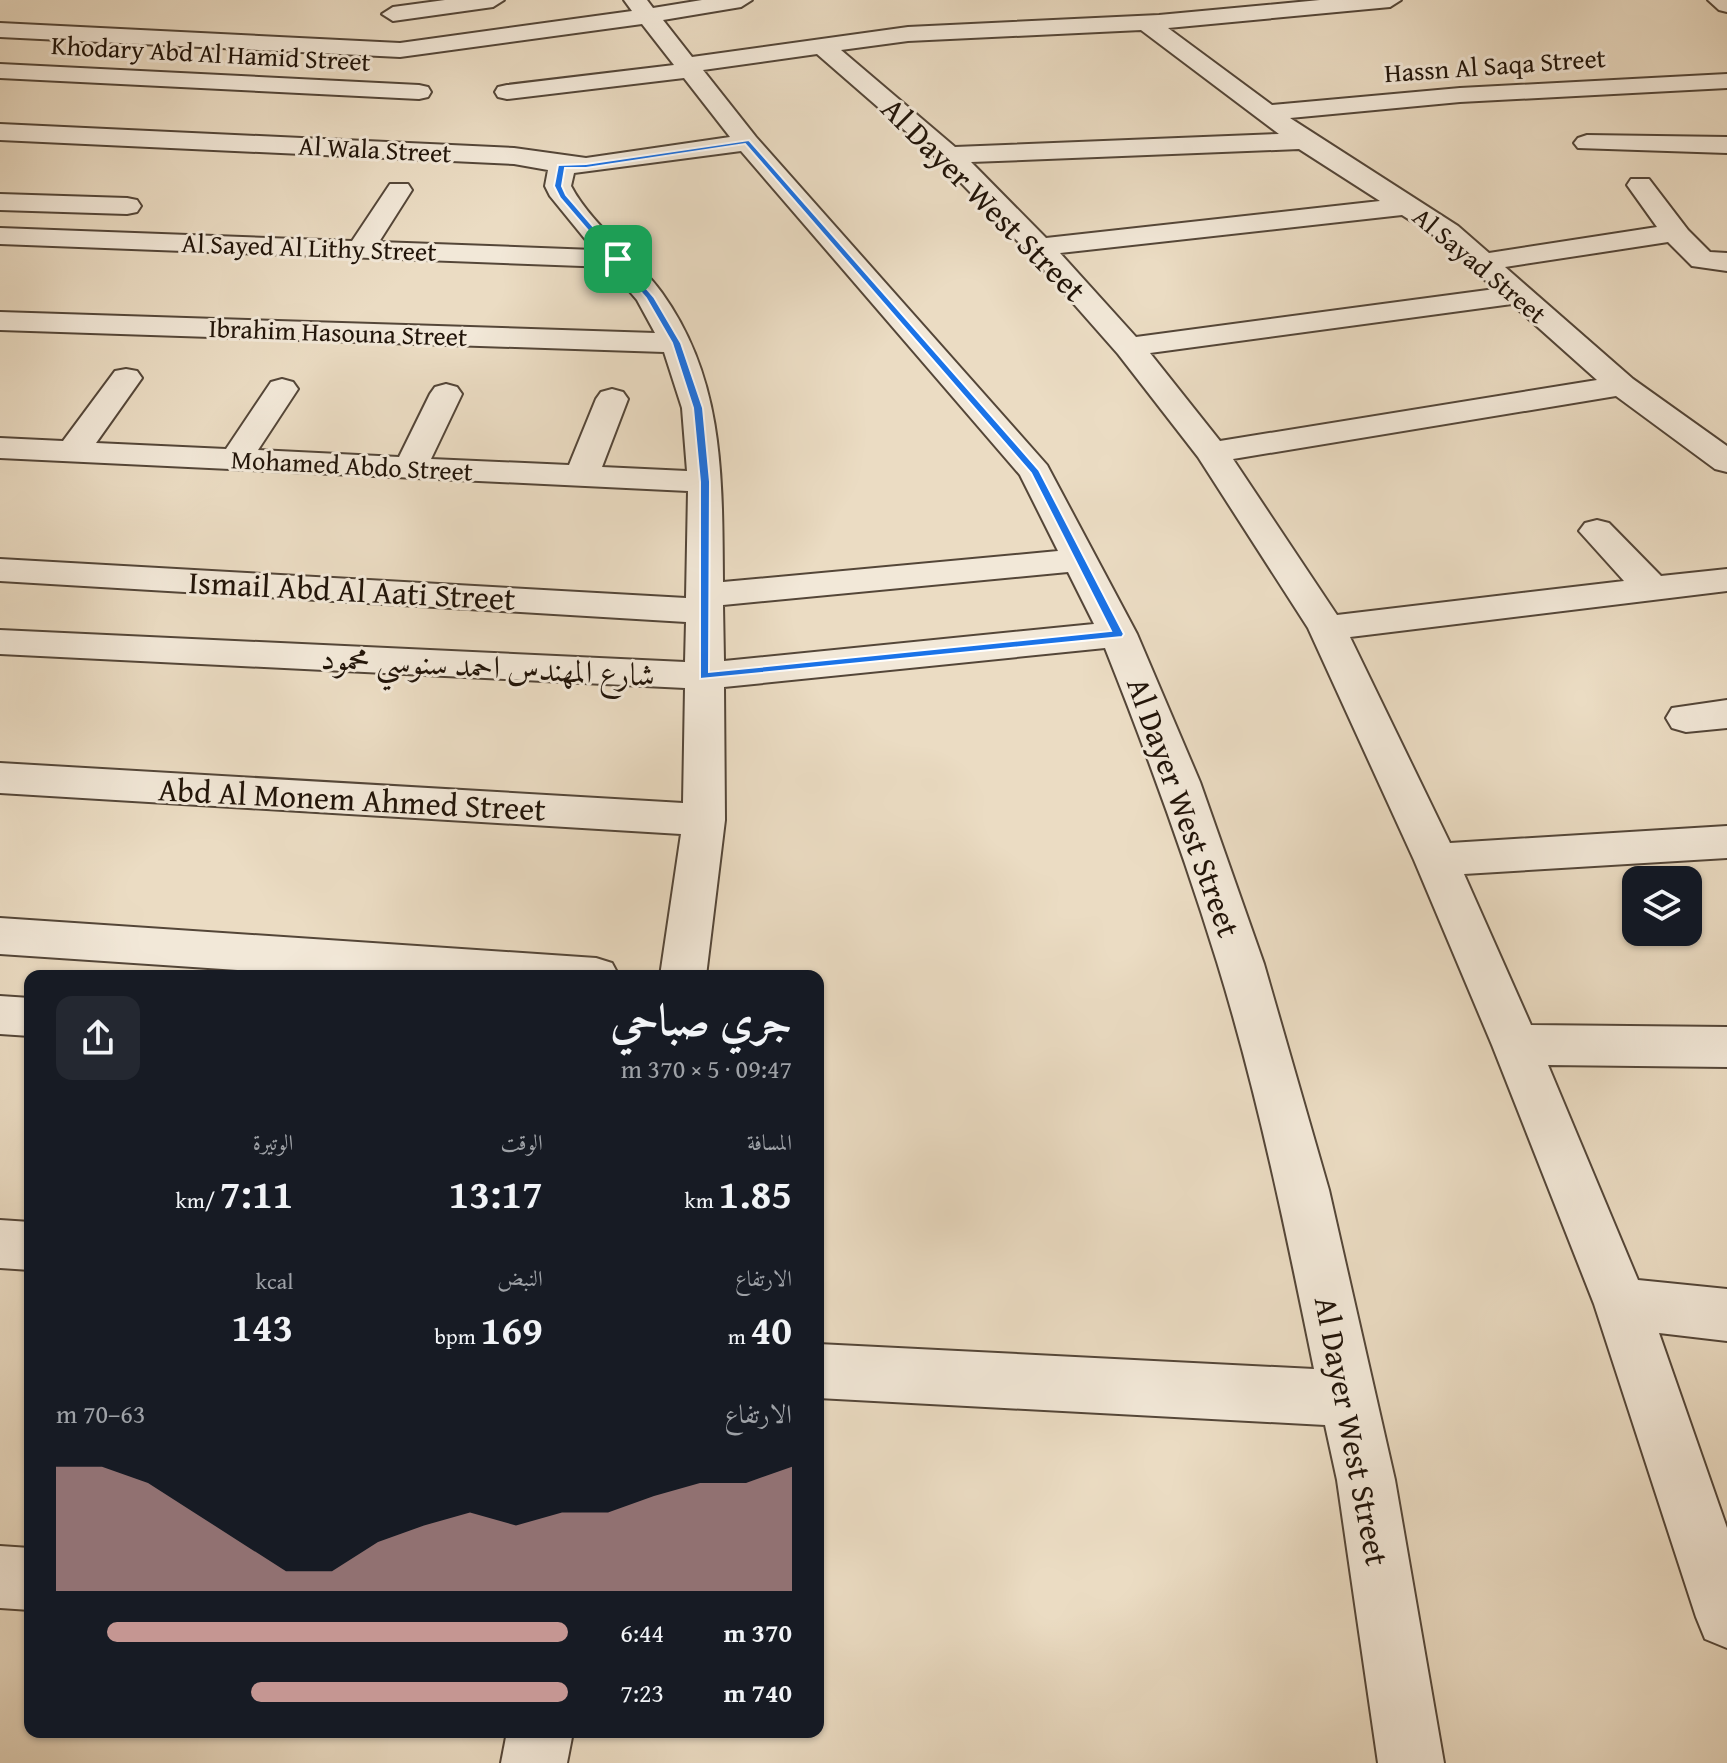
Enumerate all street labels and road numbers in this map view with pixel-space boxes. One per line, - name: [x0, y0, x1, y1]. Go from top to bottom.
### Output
- street label: Khodary Abd Al Hamid Street: [50, 25, 372, 81]
- street label: Hassn Al Saqa Street: [1383, 38, 1607, 92]
- street label: Al Dayer West Street: [871, 86, 1097, 312]
- street label: Al Wala Street: [297, 126, 453, 172]
- street label: Al Sayad Street: [1405, 197, 1555, 333]
- street label: Al Sayed Al Lithy Street: [181, 223, 437, 271]
- street label: Ibrahim Hasouna Street: [208, 308, 468, 356]
- street label: Mohamed Abdo Street: [230, 439, 474, 491]
- street label: Ismail Abd Al Aati Street: [187, 558, 517, 622]
- street label: شارع المهندس احمد سنوسي محمود: [319, 634, 656, 705]
- street label: Al Dayer West Street: [1115, 670, 1253, 944]
- street label: Abd Al Monem Ahmed Street: [157, 765, 547, 833]
- street label: Al Dayer West Street: [1303, 1292, 1401, 1570]

